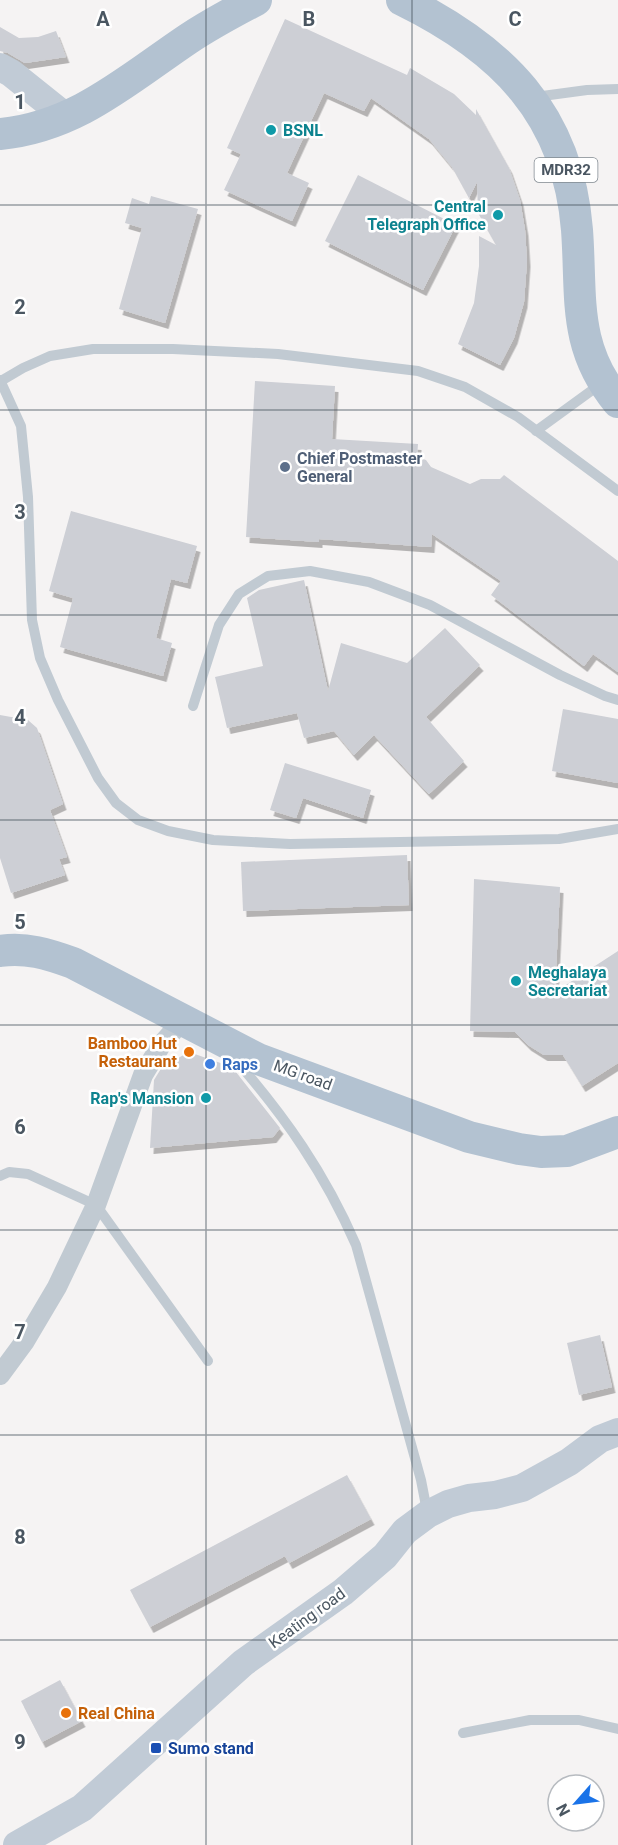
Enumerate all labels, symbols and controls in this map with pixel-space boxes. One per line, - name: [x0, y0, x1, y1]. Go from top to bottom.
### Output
- text: A: [96, 7, 110, 31]
- text: B: [303, 7, 315, 31]
- text: C: [508, 7, 522, 31]
- text: 1: [14, 90, 26, 114]
- place label: BSNL: [283, 121, 323, 140]
- marker: BSNL: [264, 123, 278, 137]
- road number: MDR32: [534, 158, 598, 182]
- place label: Central Telegraph Office: [367, 197, 486, 234]
- marker: Central Telegraph Office: [491, 208, 505, 222]
- text: 2: [14, 295, 26, 319]
- place label: Chief Postmaster General: [297, 449, 423, 486]
- marker: Chief Postmaster General: [278, 460, 292, 474]
- text: 3: [14, 500, 26, 524]
- text: 4: [14, 705, 26, 729]
- text: 5: [14, 910, 26, 934]
- place label: Meghalaya Secretariat: [528, 963, 608, 1000]
- marker: Meghalaya Secretariat: [509, 974, 523, 988]
- place label: Bamboo Hut Restaurant: [88, 1034, 178, 1071]
- marker: Bamboo Hut Restaurant: [182, 1045, 196, 1059]
- place label: Raps: [222, 1055, 258, 1074]
- street label: MG road: [271, 1056, 335, 1094]
- marker: Raps: [203, 1057, 217, 1071]
- place label: Rap's Mansion: [90, 1089, 194, 1108]
- marker: Rap's Mansion: [199, 1091, 213, 1105]
- text: 6: [14, 1115, 26, 1139]
- text: 7: [14, 1320, 26, 1344]
- text: 8: [14, 1525, 26, 1549]
- street label: Keating road: [265, 1584, 349, 1652]
- place label: Real China: [78, 1704, 155, 1723]
- marker: Real China: [59, 1706, 73, 1720]
- text: 9: [14, 1730, 26, 1754]
- place label: Sumo stand: [168, 1739, 254, 1758]
- marker: Sumo stand: [149, 1741, 163, 1755]
- north arrow: [546, 1773, 606, 1833]
- text: N: [552, 1800, 574, 1819]

